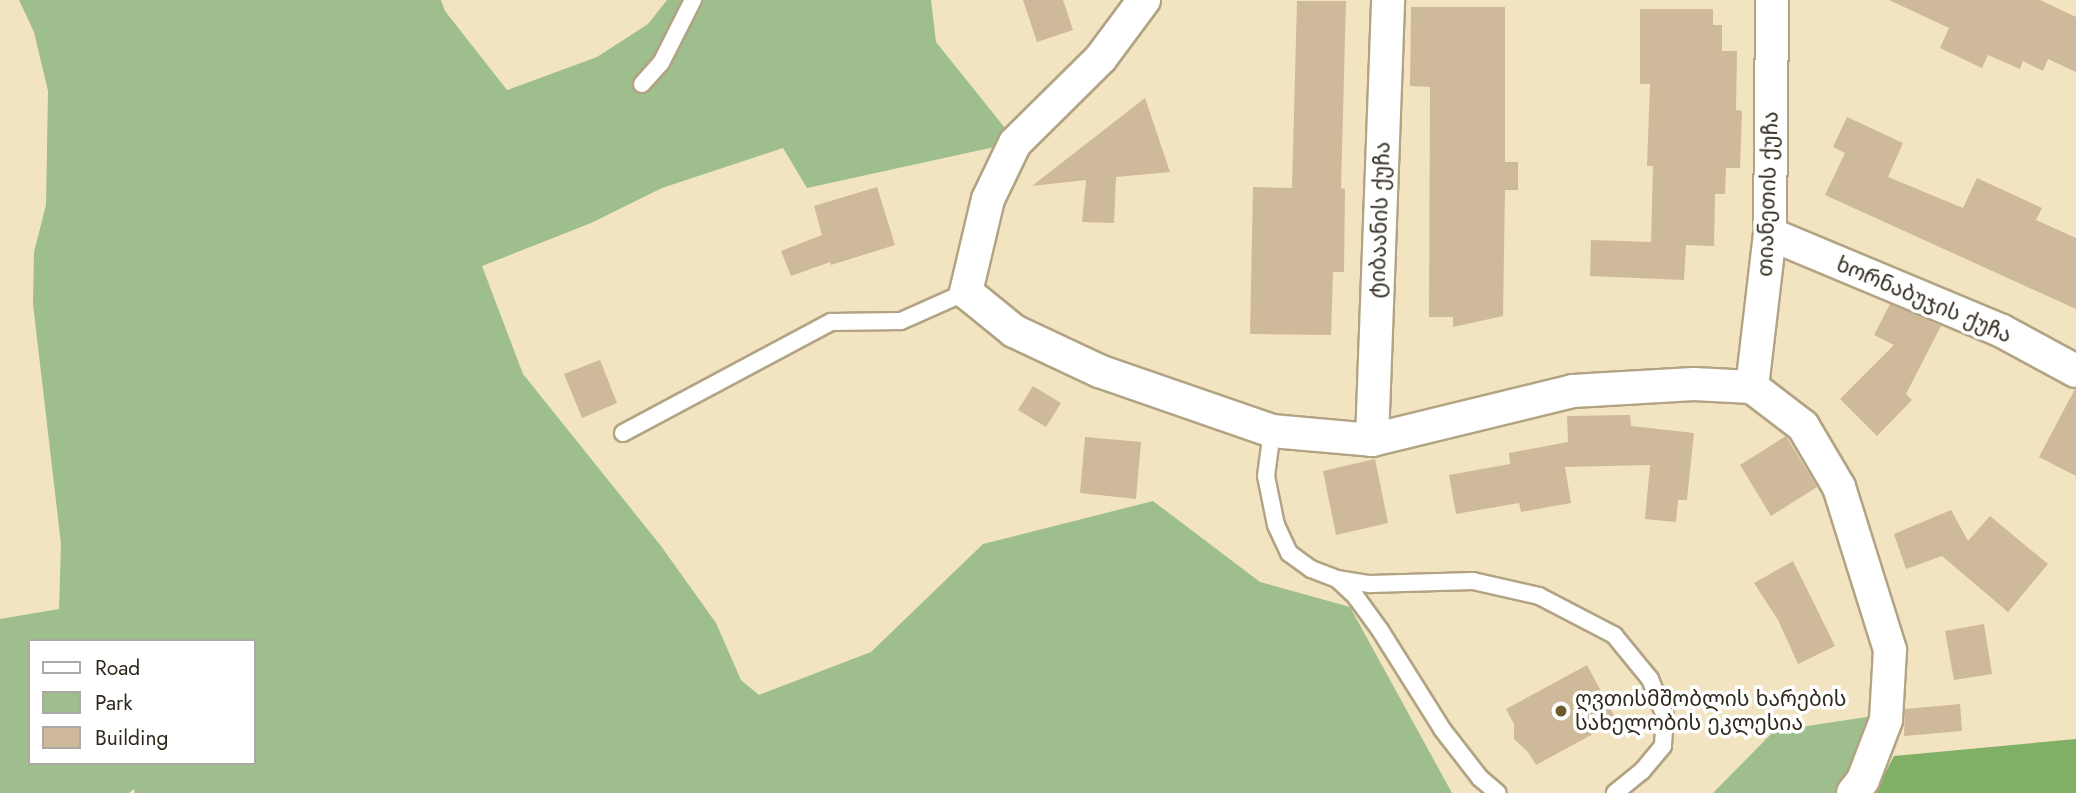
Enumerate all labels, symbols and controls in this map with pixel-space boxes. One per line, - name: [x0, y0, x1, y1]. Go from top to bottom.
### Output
- street label: თიანეთის ქუჩა: [1753, 111, 1783, 277]
- street label: ტიბაანის ქუჩა: [1365, 141, 1395, 299]
- street label: ხორნაბუჯის ქუჩა: [1833, 252, 2015, 348]
- legend: [28, 639, 256, 765]
- text: Road: [95, 653, 140, 683]
- place label: ღვთისმშობლის ხარების სახელობის ეკლესია: [1575, 686, 1847, 736]
- text: Park: [95, 688, 132, 718]
- marker: ღვთისმშობლის ხარების სახელობის ეკლესია: [1553, 703, 1569, 719]
- text: Building: [95, 723, 168, 753]

